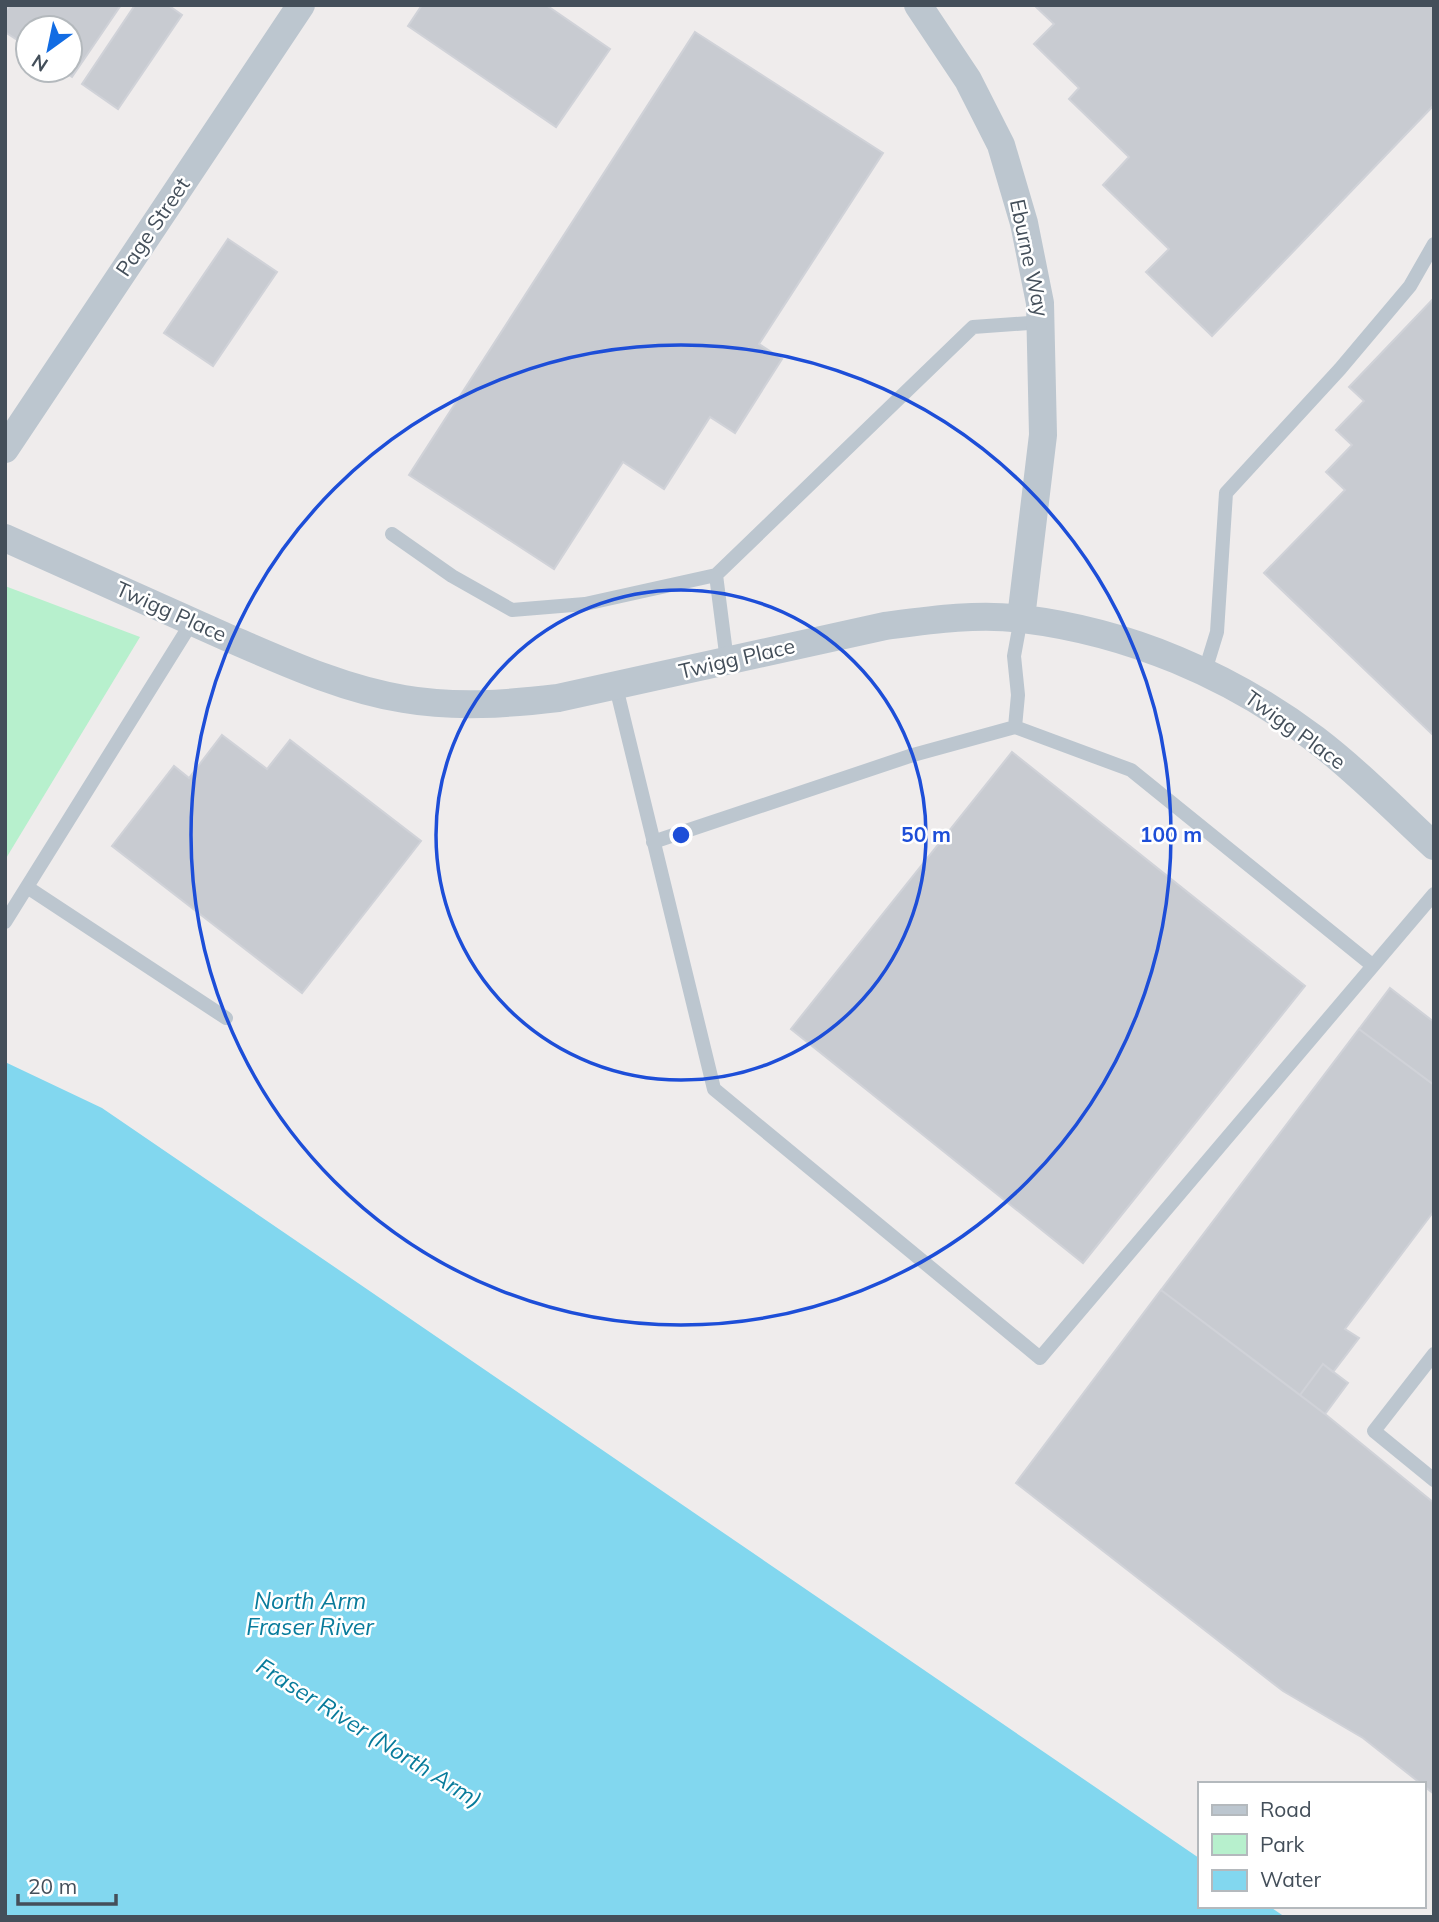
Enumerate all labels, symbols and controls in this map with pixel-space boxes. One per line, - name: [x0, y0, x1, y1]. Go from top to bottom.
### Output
- north arrow: [14, 14, 84, 84]
- text: N: [27, 49, 52, 77]
- street label: Page Street: [110, 172, 195, 281]
- street label: Eburne Way: [1005, 197, 1055, 319]
- street label: Twigg Place: [112, 575, 231, 647]
- street label: Twigg Place: [676, 632, 797, 684]
- street label: Twigg Place: [1240, 684, 1351, 774]
- text: 50 m: [901, 821, 951, 847]
- text: 100 m: [1140, 821, 1202, 847]
- centre of rings: [669, 823, 693, 847]
- water label: North Arm Fraser River: [246, 1586, 375, 1641]
- water label: Fraser River (North Arm): [251, 1651, 487, 1814]
- legend: [1198, 1782, 1425, 1908]
- text: Road: [1260, 1796, 1311, 1822]
- text: Park: [1260, 1831, 1304, 1857]
- scale bar: [18, 1862, 116, 1906]
- text: Water: [1260, 1866, 1321, 1892]
- text: 20 m: [28, 1873, 77, 1899]

